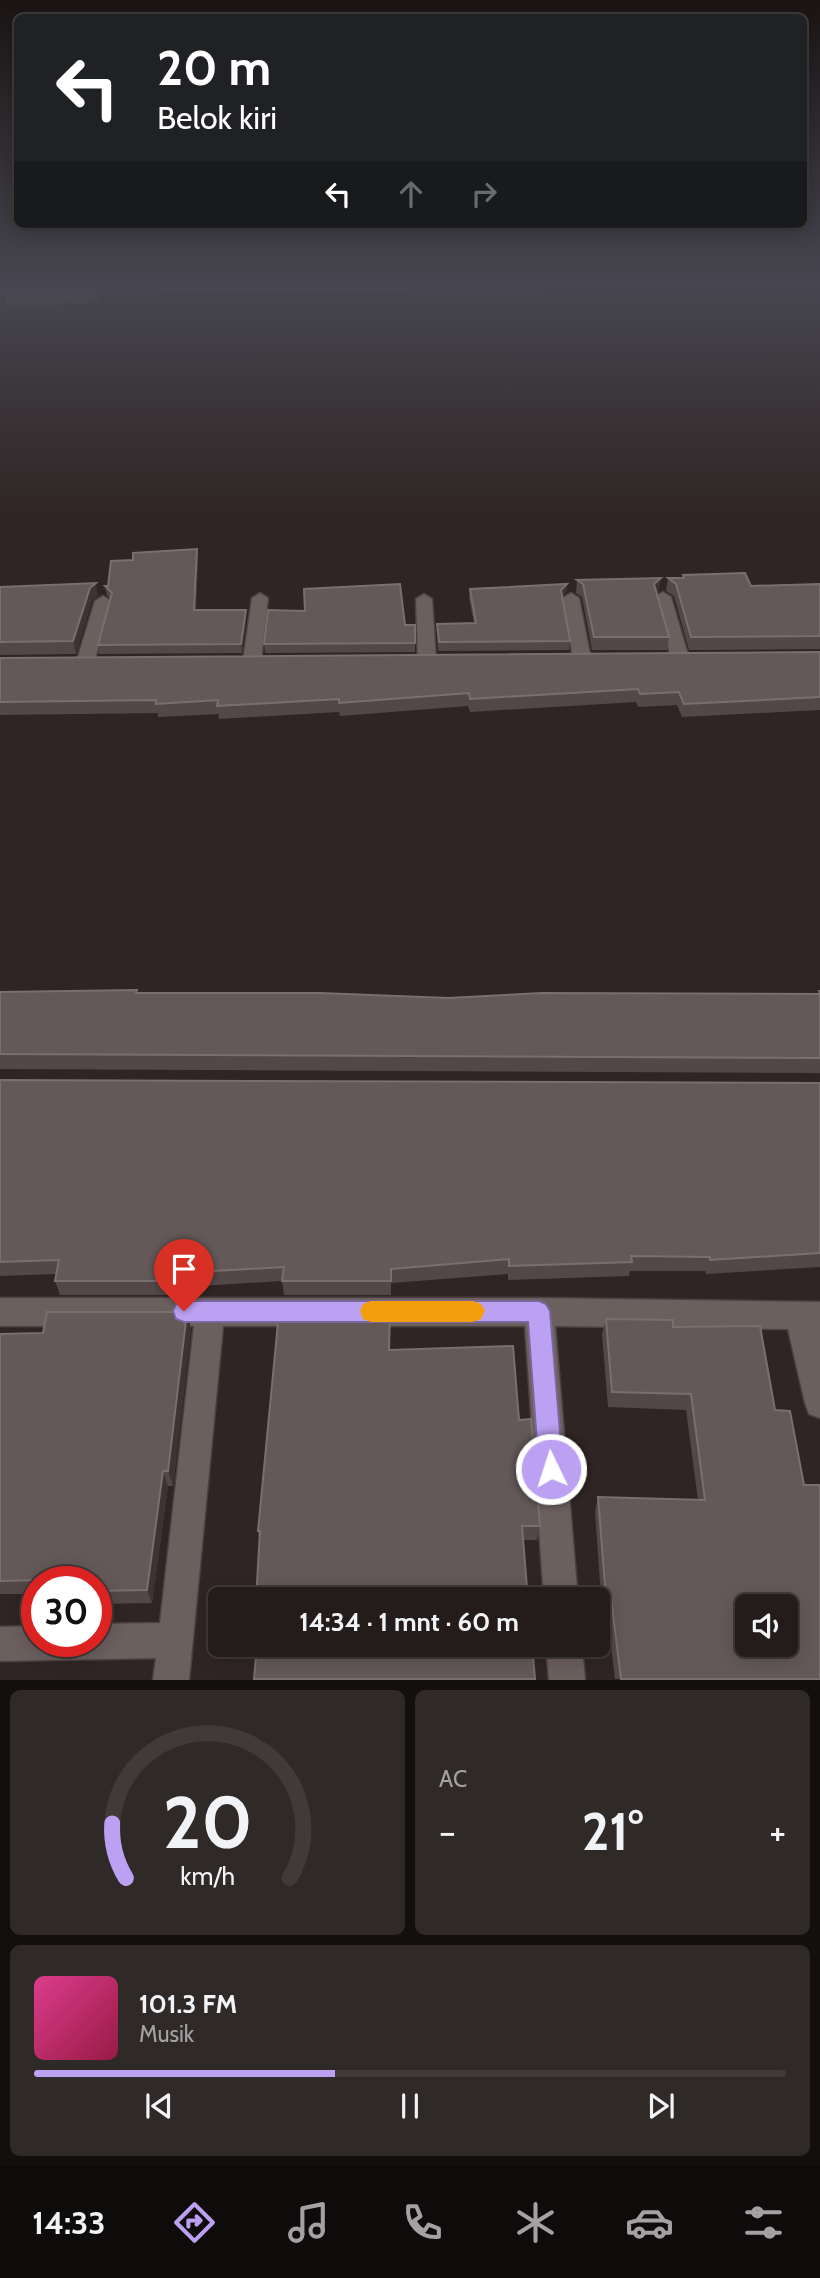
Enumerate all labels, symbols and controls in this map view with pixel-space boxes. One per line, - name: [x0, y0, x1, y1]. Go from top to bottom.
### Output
- text: 20 m: [157, 38, 271, 97]
- icon: left: [42, 42, 133, 133]
- text: Belok kiri: [157, 98, 277, 137]
- icon: left: [319, 175, 357, 213]
- icon: ahead: [392, 175, 430, 213]
- icon: right: [465, 175, 503, 213]
- pin: [154, 1239, 214, 1311]
- icon: arrive: [165, 1250, 203, 1288]
- position arrow: [514, 1432, 588, 1506]
- speed limit sign: 30: [21, 1566, 112, 1657]
- map controls: [735, 1594, 798, 1657]
- button: sound: [735, 1594, 798, 1657]
- text: 14:34 · 1 mnt · 60 m: [299, 1606, 519, 1638]
- text: AC: [439, 1765, 467, 1793]
- text: 20: [163, 1779, 252, 1867]
- text: 21°: [582, 1800, 643, 1863]
- text: −: [439, 1808, 456, 1855]
- text: +: [769, 1808, 786, 1855]
- text: km/h: [180, 1861, 235, 1891]
- text: 101.3 FM: [139, 1988, 237, 2020]
- text: Musik: [139, 2020, 194, 2048]
- icon: previous: [140, 2087, 178, 2125]
- icon: pause: [391, 2087, 429, 2125]
- icon: next: [642, 2087, 680, 2125]
- icon: directions: [170, 2198, 219, 2247]
- icon: music: [284, 2198, 333, 2247]
- icon: phone: [398, 2198, 447, 2247]
- icon: climate: [511, 2198, 560, 2247]
- icon: car: [625, 2198, 674, 2247]
- icon: filters: [739, 2198, 788, 2247]
- text: 14:33: [32, 2203, 106, 2242]

